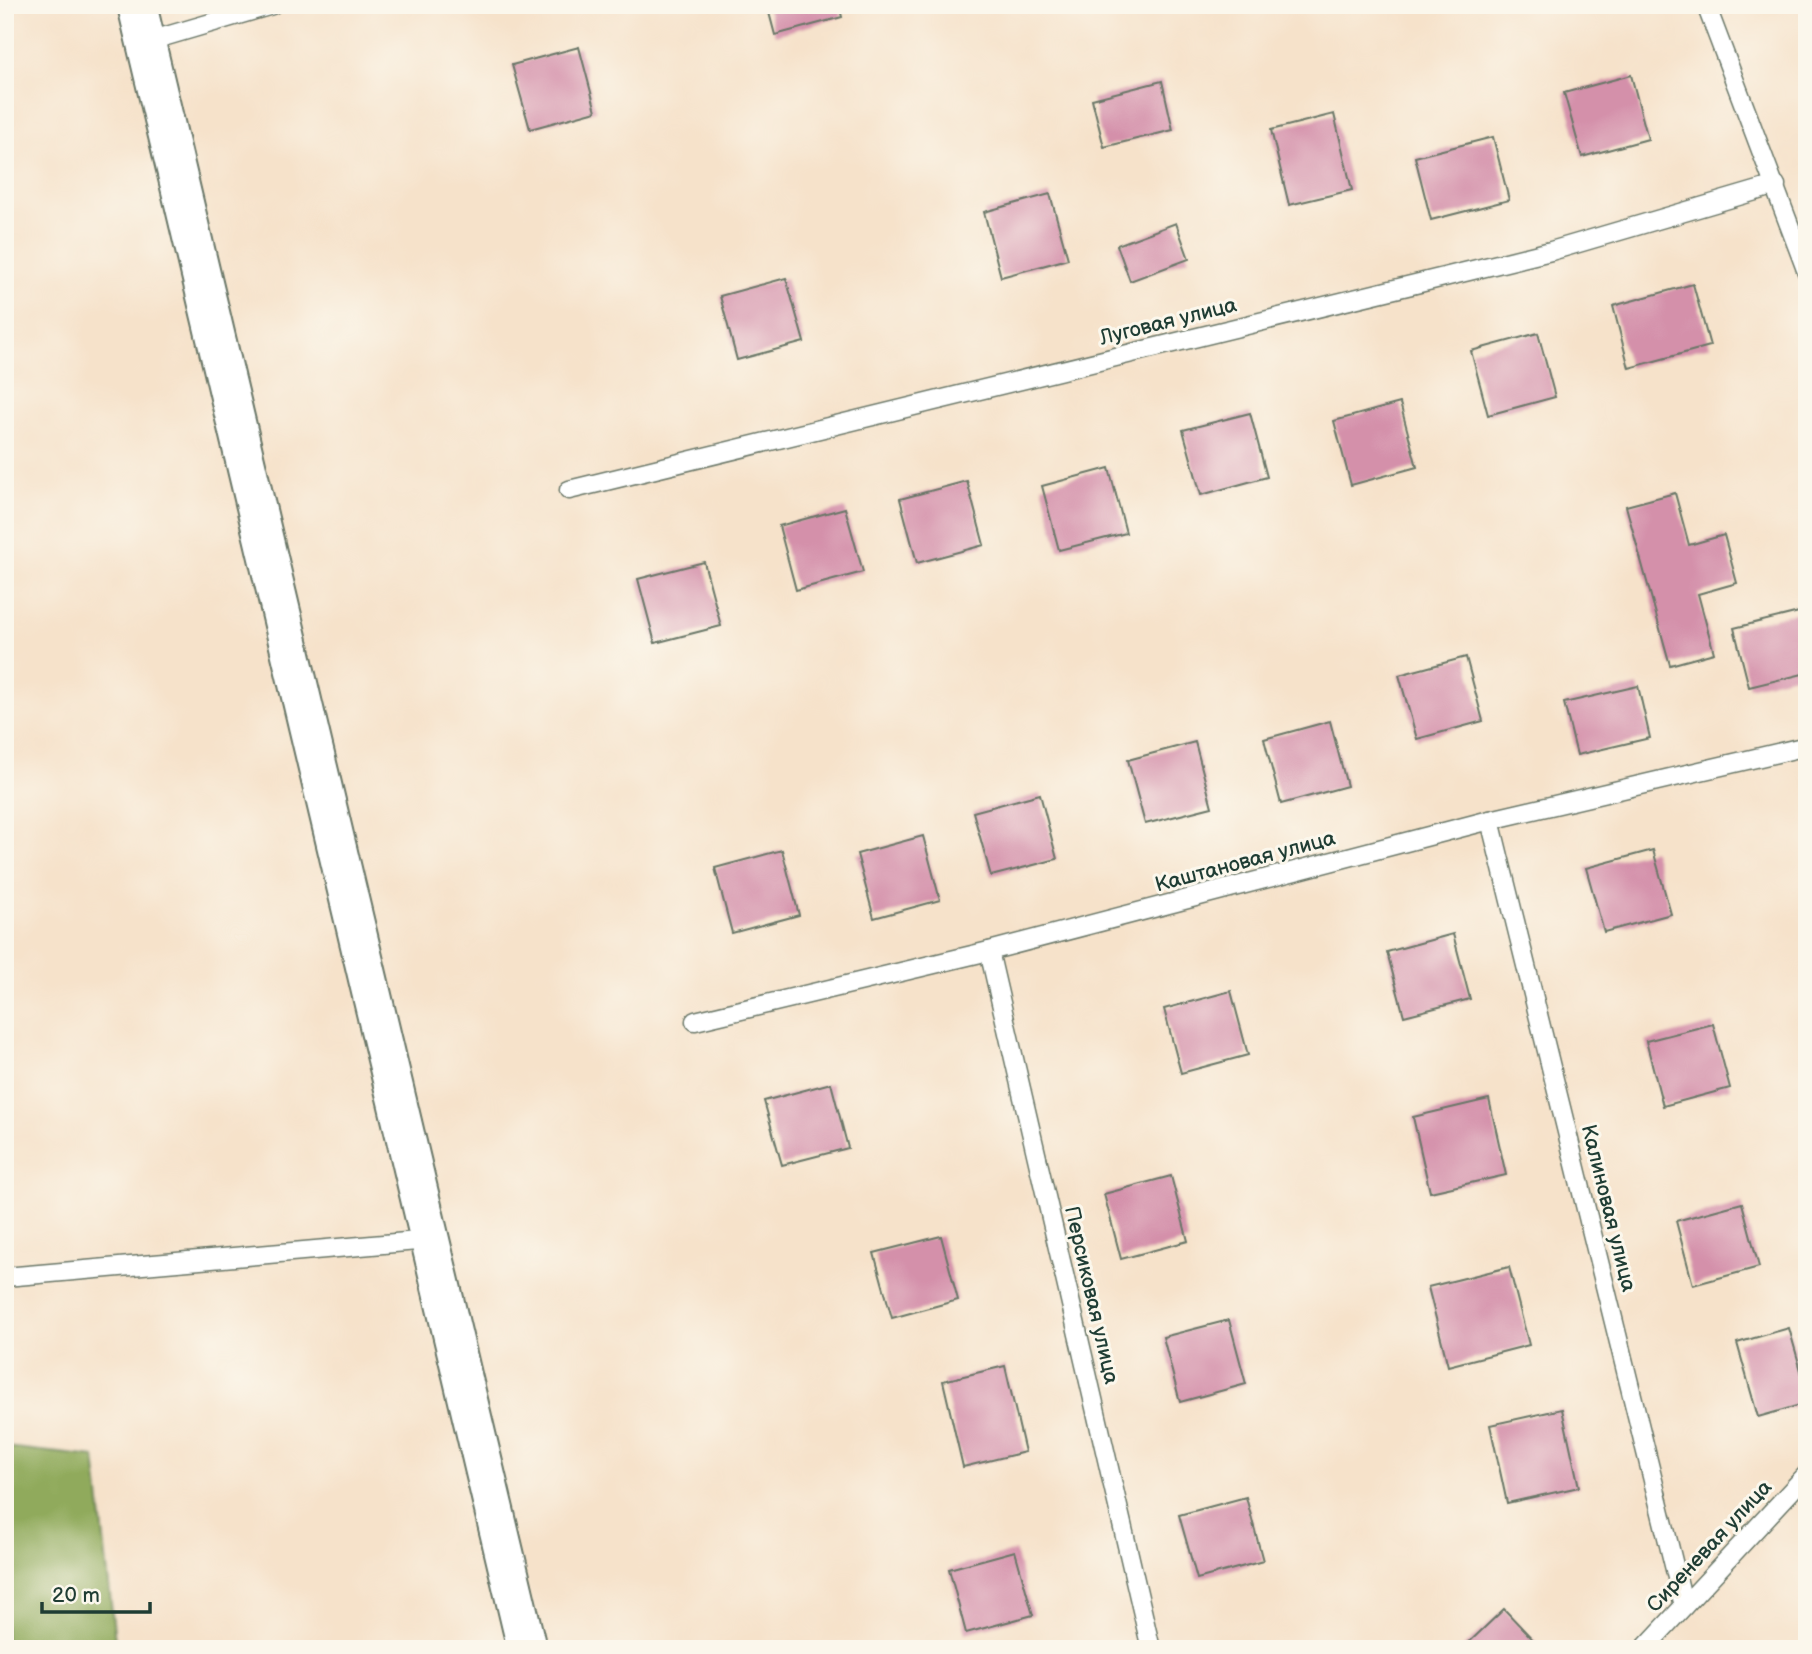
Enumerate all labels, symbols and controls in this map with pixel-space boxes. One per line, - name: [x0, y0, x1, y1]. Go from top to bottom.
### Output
- street label: Луговая улица: [1096, 292, 1240, 351]
- street label: Каштановая улица: [1152, 825, 1339, 898]
- street label: Калиновая улица: [1576, 1122, 1642, 1295]
- street label: Персиковая улица: [1059, 1204, 1124, 1387]
- street label: Сиреневая улица: [1642, 1475, 1778, 1618]
- scale bar: [42, 1570, 150, 1614]
- text: 20 m: [52, 1583, 100, 1608]

